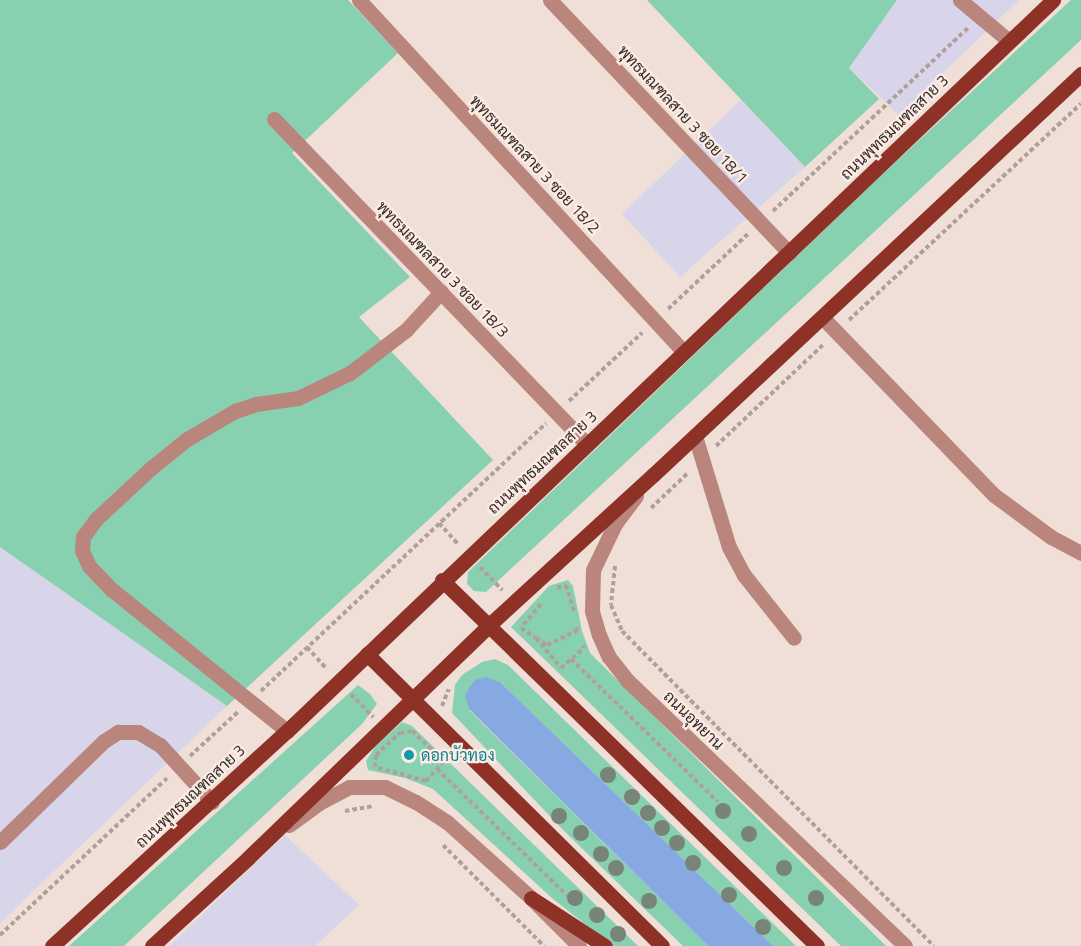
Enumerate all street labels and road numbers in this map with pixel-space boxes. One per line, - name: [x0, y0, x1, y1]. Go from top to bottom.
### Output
- street label: พุทธมณฑลสาย 3 ซอย 18/1: [614, 41, 752, 187]
- street label: ถนนพุทธมณฑลสาย 3: [836, 71, 952, 183]
- street label: พุทธมณฑลสาย 3 ซอย 18/2: [466, 91, 604, 237]
- street label: พุทธมณฑลสาย 3 ซอย 18/3: [373, 197, 513, 341]
- street label: ถนนพุทธมณฑลสาย 3: [483, 406, 601, 518]
- street label: ถนนอุทยาน: [660, 686, 728, 754]
- street label: ถนนพุทธมณฑลสาย 3: [131, 740, 249, 852]

